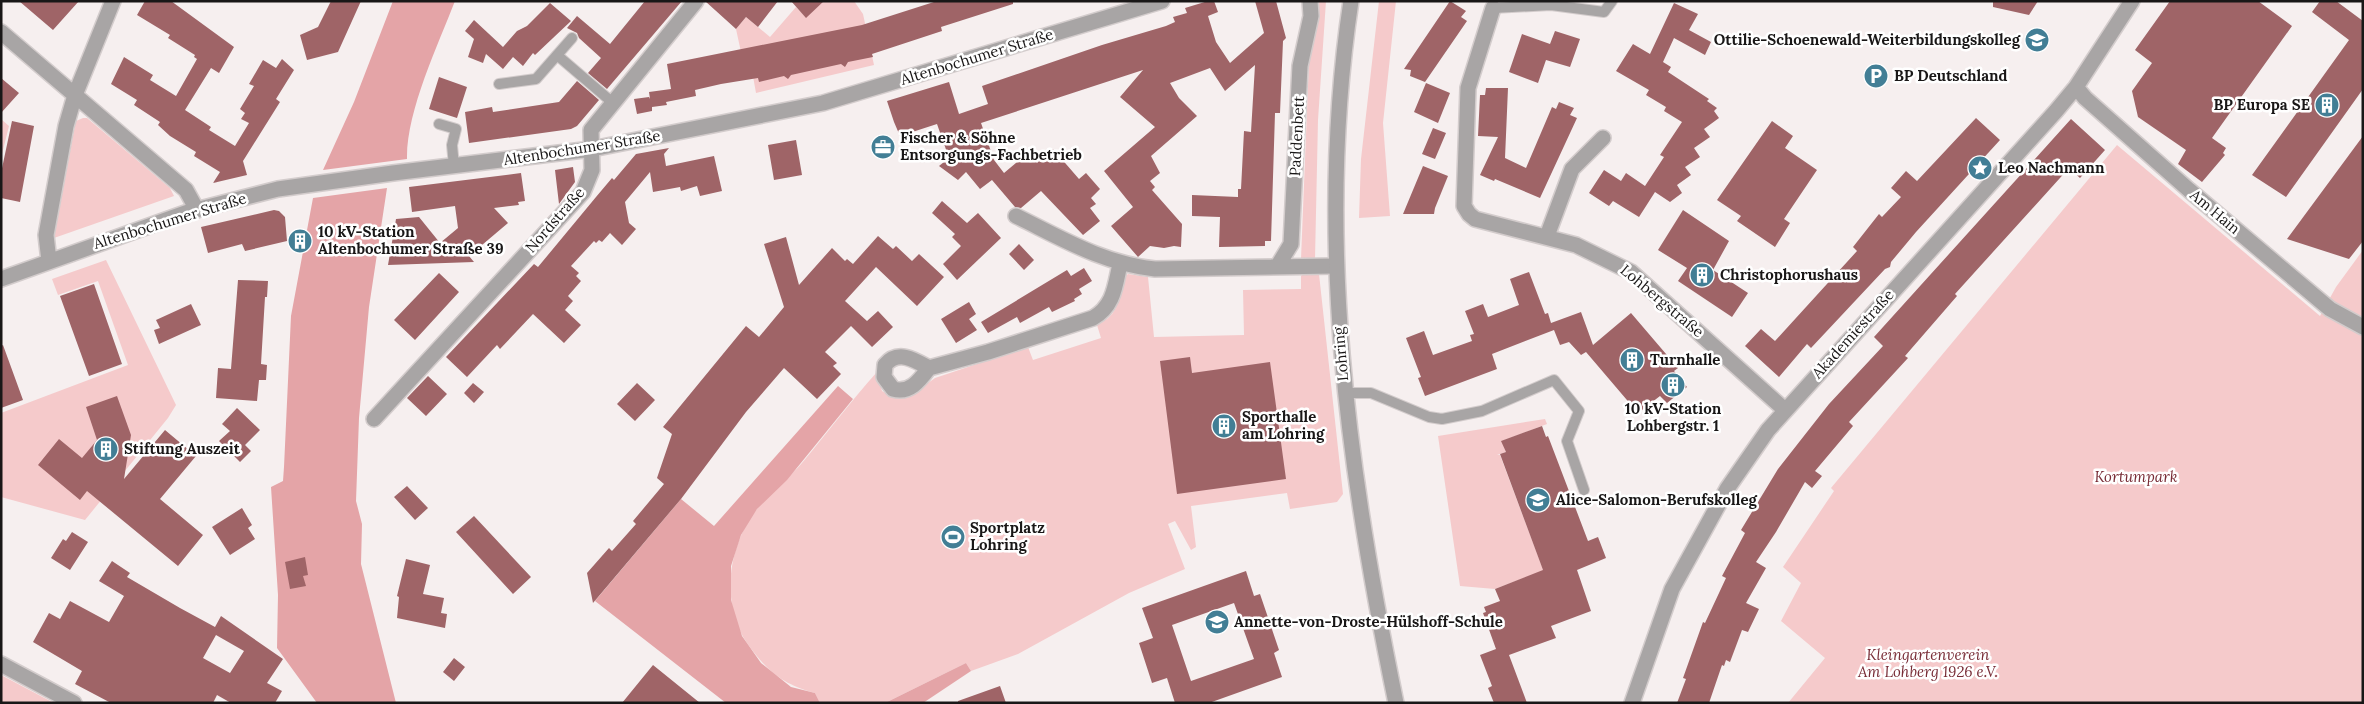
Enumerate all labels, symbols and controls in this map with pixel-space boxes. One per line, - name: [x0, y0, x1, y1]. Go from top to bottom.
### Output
- street label: Altenbochumer Straße: [897, 24, 1055, 89]
- school or university icon: Ottilie-Schoenewald-Weiterbildungskolleg: [2024, 27, 2050, 53]
- place label: Ottilie-Schoenewald-Weiterbildungskolleg: [1714, 30, 2021, 49]
- parking icon: BP Deutschland: [1863, 63, 1889, 89]
- place label: BP Deutschland: [1894, 66, 2008, 85]
- building icon: BP Europa SE: [2314, 92, 2340, 118]
- street label: Paddenbett: [1285, 95, 1308, 177]
- place label: BP Europa SE: [2214, 95, 2310, 114]
- street label: Altenbochumer Straße: [501, 126, 662, 169]
- place label: Fischer & Söhne Entsorgungs-Fachbetrieb: [900, 128, 1082, 164]
- office icon: Fischer & Söhne Entsorgungs-Fachbetrieb: [870, 134, 896, 160]
- place icon: Leo Nachmann: [1967, 155, 1993, 181]
- place label: Leo Nachmann: [1998, 158, 2105, 177]
- street label: Nordstraße: [521, 183, 588, 256]
- street label: Am Hain: [2186, 185, 2244, 238]
- street label: Altenbochumer Straße: [90, 188, 248, 253]
- place label: 10 kV-Station Altenbochumer Straße 39: [318, 222, 504, 258]
- building icon: 10 kV-Station Altenbochumer Straße 39: [287, 228, 313, 254]
- street label: Lohbergstraße: [1617, 260, 1708, 341]
- building icon: Christophorushaus: [1689, 262, 1715, 288]
- place label: Christophorushaus: [1720, 265, 1858, 284]
- street label: Akademiestraße: [1807, 285, 1898, 383]
- street label: Lohring: [1329, 325, 1352, 382]
- building icon: Turnhalle: [1619, 347, 1645, 373]
- place label: Turnhalle: [1650, 350, 1720, 369]
- building icon: 10 kV-Station Lohbergstr. 1: [1660, 372, 1686, 398]
- place label: 10 kV-Station Lohbergstr. 1: [1625, 399, 1722, 435]
- place label: Sporthalle am Lohring: [1242, 407, 1325, 443]
- building icon: Sporthalle am Lohring: [1211, 413, 1237, 439]
- building icon: Stiftung Auszeit: [93, 436, 119, 462]
- place label: Stiftung Auszeit: [124, 439, 241, 458]
- park label: Kortumpark: [2094, 467, 2178, 486]
- school or university icon: Alice-Salomon-Berufskolleg: [1525, 487, 1551, 513]
- place label: Alice-Salomon-Berufskolleg: [1556, 490, 1757, 509]
- place label: Sportplatz Lohring: [970, 518, 1045, 554]
- sports icon: Sportplatz Lohring: [940, 524, 966, 550]
- school or university icon: Annette-von-Droste-Hülshoff-Schule: [1204, 609, 1230, 635]
- place label: Annette-von-Droste-Hülshoff-Schule: [1234, 612, 1503, 631]
- park label: Kleingartenverein Am Lohberg 1926 e.V.: [1857, 645, 1998, 681]

